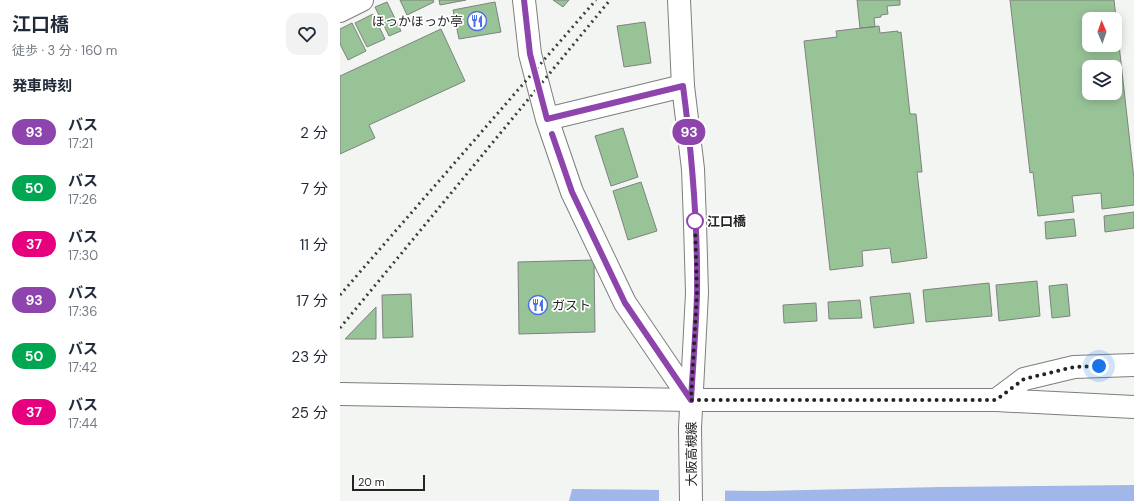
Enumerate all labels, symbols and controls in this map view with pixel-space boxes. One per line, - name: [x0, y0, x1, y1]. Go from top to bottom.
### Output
- restaurant icon: ほっかほっか亭: [466, 10, 488, 32]
- text: 江口橋: [12, 12, 69, 37]
- north arrow: [1082, 12, 1122, 52]
- map controls: [1082, 12, 1122, 100]
- button: heart: [286, 13, 328, 55]
- place label: ほっかほっか亭: [372, 13, 463, 30]
- text: 徒歩 · 3 分 · 160 m: [12, 42, 117, 59]
- button: layers: [1082, 60, 1122, 100]
- text: 発車時刻: [12, 76, 72, 96]
- text: バス: [68, 115, 98, 135]
- line badge: 93: [671, 119, 707, 145]
- text: 93: [25, 123, 43, 141]
- text: 2 分: [300, 123, 328, 143]
- text: 93: [680, 123, 698, 141]
- text: 17:21: [68, 135, 93, 152]
- text: バス: [68, 171, 98, 191]
- text: 50: [25, 179, 43, 197]
- text: 7 分: [301, 179, 328, 199]
- text: 17:26: [68, 191, 97, 208]
- marker: 江口橋: [686, 212, 704, 230]
- place label: 江口橋: [707, 213, 746, 230]
- text: バス: [68, 227, 98, 247]
- text: 37: [26, 235, 42, 253]
- text: 11 分: [300, 235, 328, 255]
- text: 17:30: [68, 247, 98, 264]
- text: バス: [68, 283, 98, 303]
- text: 93: [25, 291, 43, 309]
- text: 17 分: [296, 291, 328, 311]
- restaurant icon: ガスト: [527, 294, 549, 316]
- place label: ガスト: [552, 297, 591, 314]
- text: 17:36: [68, 303, 97, 320]
- text: バス: [68, 339, 98, 359]
- text: 50: [25, 347, 43, 365]
- text: 23 分: [292, 347, 328, 367]
- your location: [1089, 356, 1109, 376]
- text: 17:42: [68, 359, 97, 376]
- text: バス: [68, 395, 98, 415]
- text: 37: [26, 403, 42, 421]
- text: 25 分: [291, 403, 328, 423]
- text: 17:44: [68, 415, 97, 432]
- street label: 大阪高槻線: [683, 421, 700, 487]
- scale bar: [352, 473, 425, 492]
- text: 20 m: [358, 475, 384, 489]

